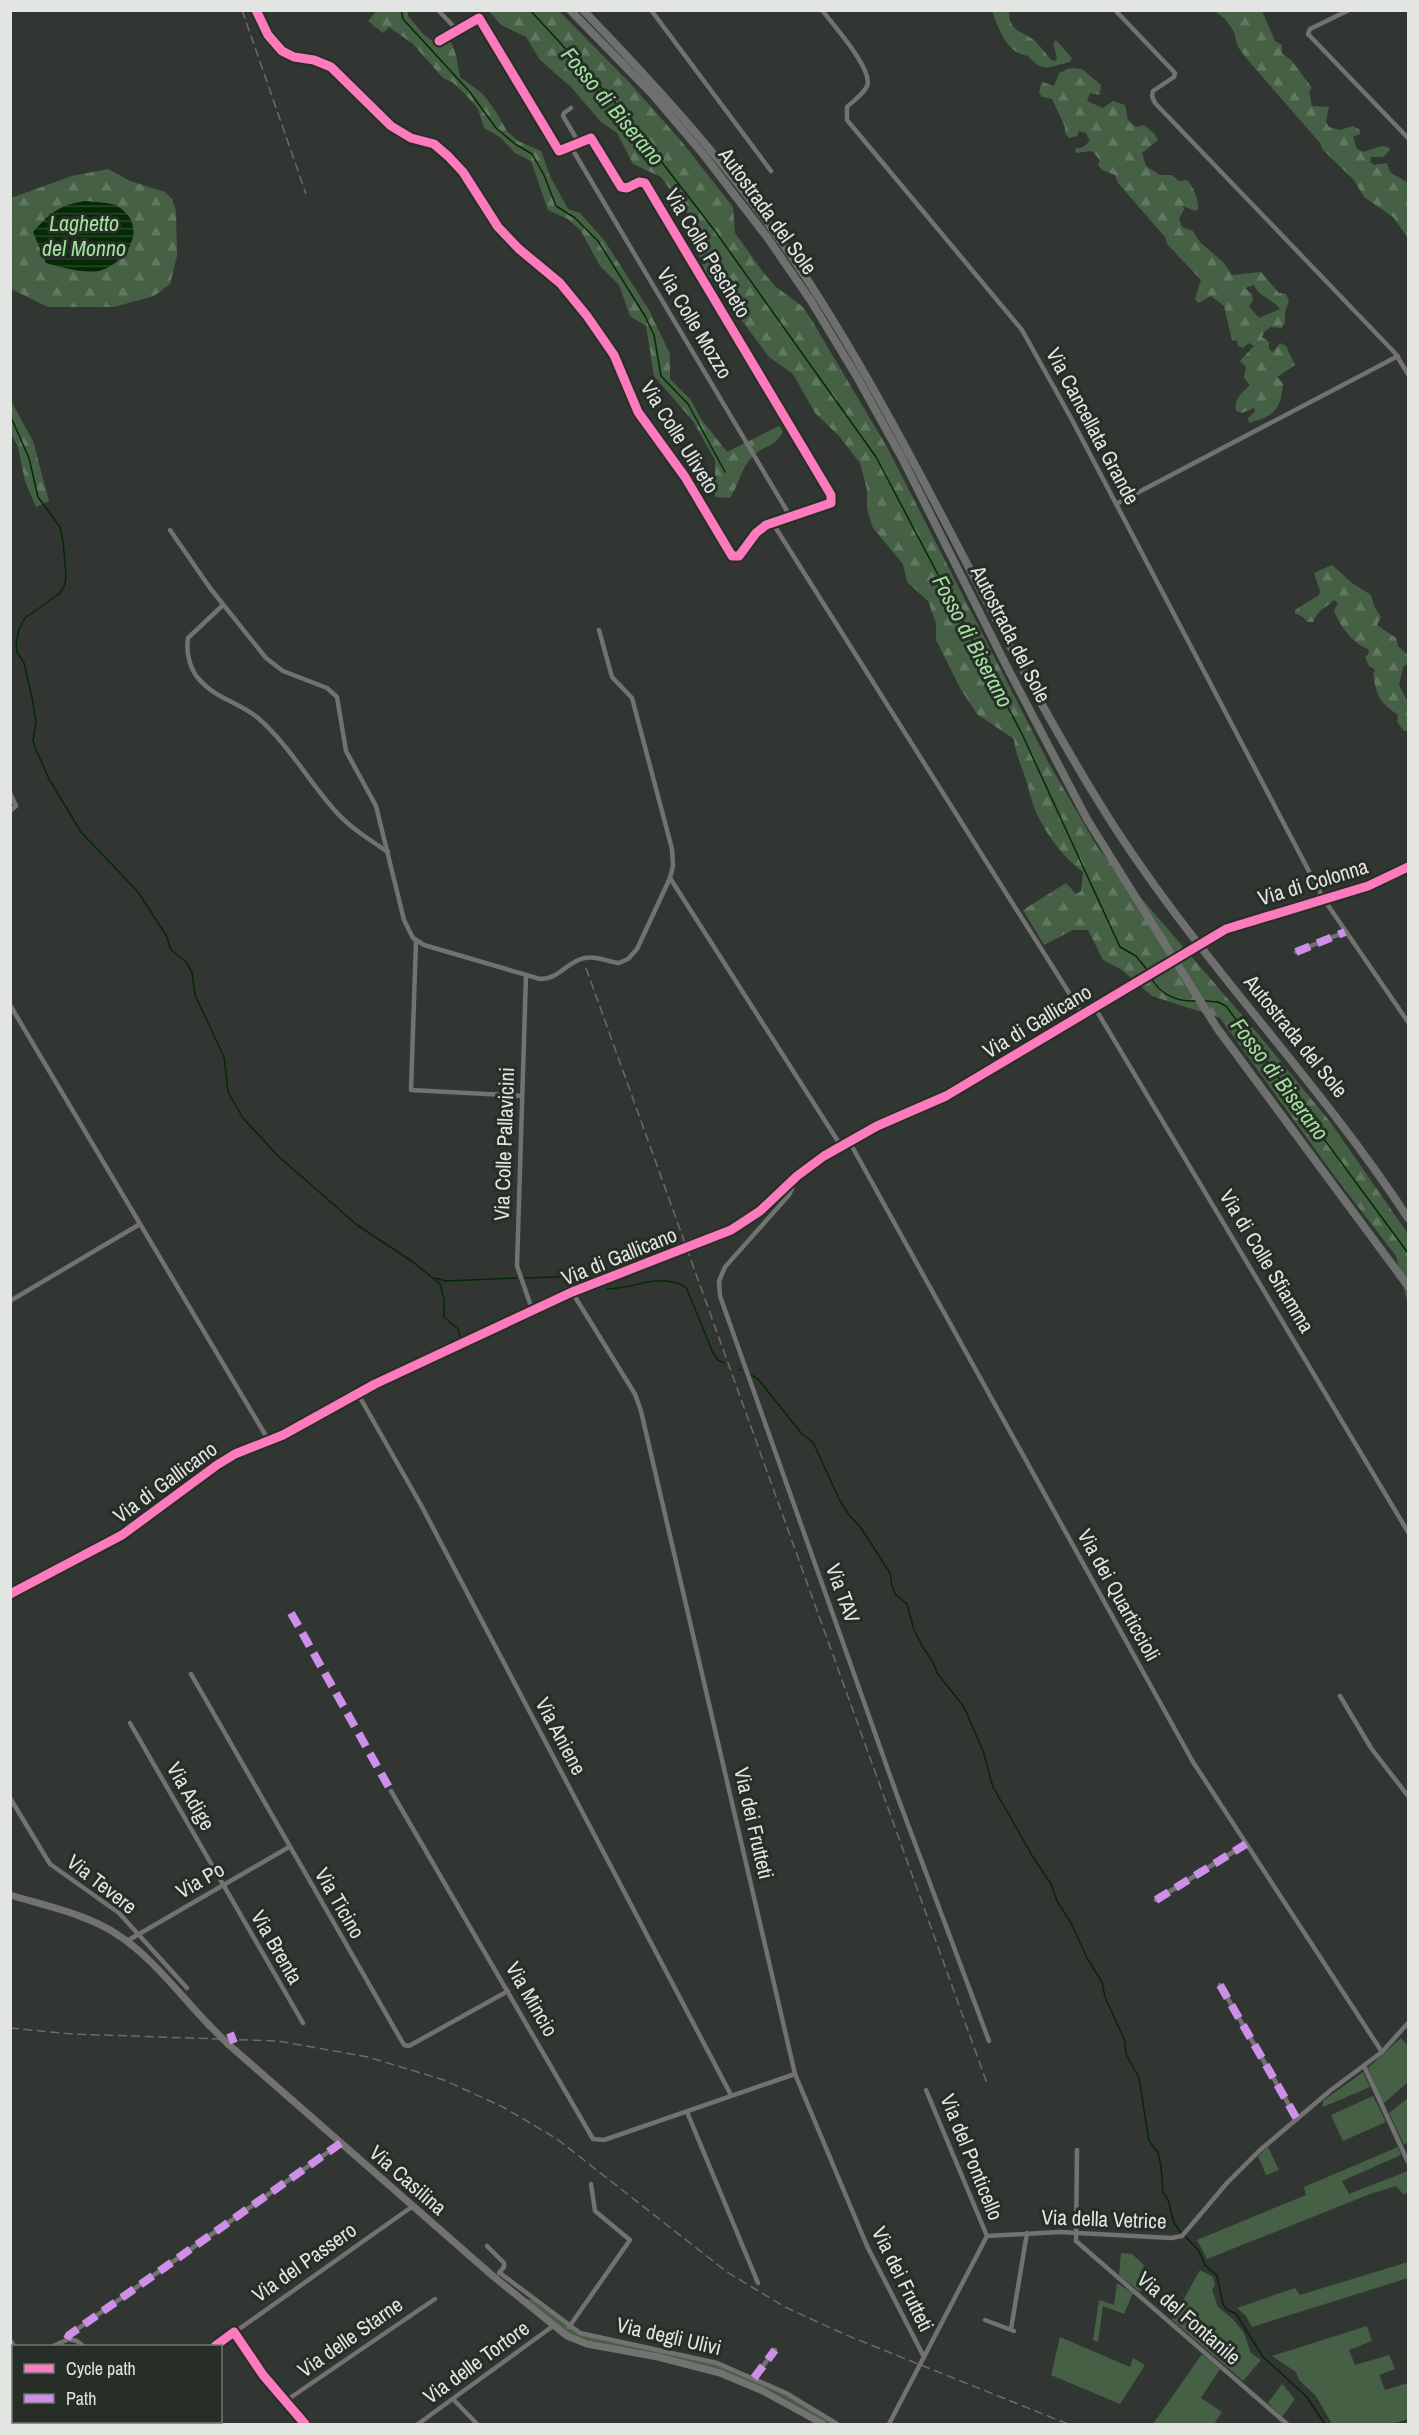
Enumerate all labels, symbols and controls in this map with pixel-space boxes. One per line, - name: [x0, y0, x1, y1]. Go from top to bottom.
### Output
- water label: Fosso di Biserano: [555, 41, 671, 171]
- street label: Autostrada del Sole: [712, 141, 824, 280]
- street label: Via Colle Pescheto: [658, 183, 758, 323]
- water label: Laghetto del Monno: [42, 208, 126, 263]
- street label: Via Colle Mozzo: [650, 262, 740, 384]
- street label: Via Cancellata Grande: [1039, 342, 1147, 510]
- street label: Via Colle Uliveto: [634, 375, 726, 499]
- street label: Autostrada del Sole: [964, 560, 1058, 708]
- water label: Fosso di Biserano: [926, 570, 1020, 712]
- street label: Via di Colonna: [1254, 851, 1372, 912]
- street label: Autostrada del Sole: [1237, 968, 1355, 1104]
- street label: Via di Gallicano: [977, 977, 1097, 1065]
- water label: Fosso di Biserano: [1224, 1012, 1336, 1146]
- street label: Via Colle Pallavicini: [487, 1067, 521, 1221]
- street label: Via di Colle Sfiamma: [1213, 1184, 1321, 1338]
- street label: Via di Gallicano: [557, 1220, 681, 1292]
- street label: Via di Gallicano: [107, 1434, 223, 1530]
- street label: Via dei Quarticcioli: [1071, 1524, 1167, 1666]
- street label: Via TAV: [819, 1559, 867, 1627]
- street label: Via Aniene: [528, 1692, 594, 1780]
- street label: Via Adige: [160, 1757, 222, 1835]
- street label: Via dei Frutteti: [727, 1764, 781, 1882]
- street label: Via Tevere: [61, 1847, 143, 1921]
- street label: Via Po: [170, 1855, 230, 1905]
- street label: Via Ticino: [308, 1862, 372, 1944]
- street label: Via Brenta: [244, 1905, 310, 1990]
- street label: Via Mincio: [499, 1956, 565, 2042]
- street label: Via del Ponticello: [934, 2090, 1010, 2224]
- street label: Via Casilina: [363, 2138, 453, 2222]
- street label: Via della Vetrice: [1041, 2202, 1167, 2236]
- street label: Via del Passero: [246, 2215, 362, 2309]
- street label: Via dei Frutteti: [865, 2222, 941, 2336]
- street label: Via del Fontanile: [1131, 2265, 1247, 2371]
- street label: Via delle Starne: [292, 2290, 408, 2384]
- street label: Via degli Ulivi: [614, 2310, 724, 2362]
- street label: Via delle Tortore: [417, 2314, 535, 2410]
- legend: [12, 2345, 222, 2423]
- text: Cycle path: [66, 2356, 136, 2381]
- text: Path: [66, 2386, 96, 2411]

